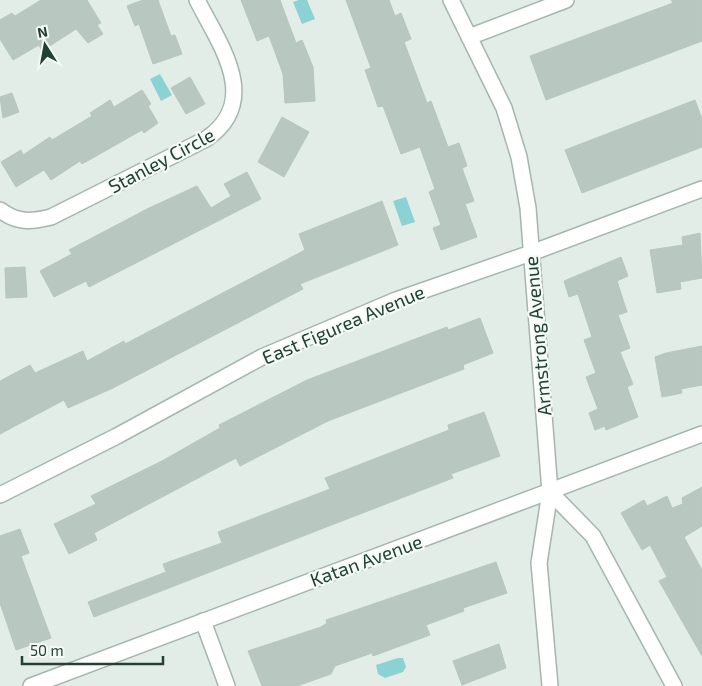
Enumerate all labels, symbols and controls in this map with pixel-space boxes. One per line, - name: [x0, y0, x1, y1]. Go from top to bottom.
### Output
- north arrow: [20, 20, 70, 70]
- text: N: [36, 22, 49, 41]
- street label: Stanley Circle: [104, 122, 218, 198]
- street label: Armstrong Avenue: [519, 255, 555, 417]
- street label: East Figurea Avenue: [258, 279, 428, 369]
- street label: Katan Avenue: [307, 529, 425, 591]
- scale bar: [22, 634, 164, 666]
- text: 50 m: [30, 641, 64, 659]

